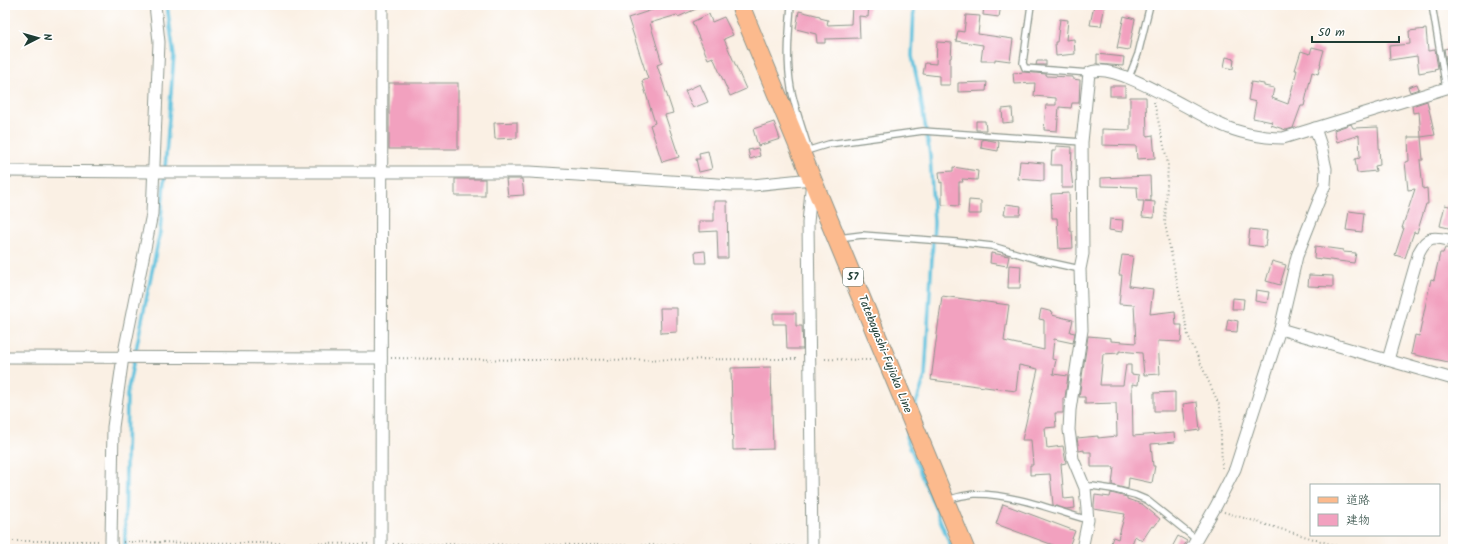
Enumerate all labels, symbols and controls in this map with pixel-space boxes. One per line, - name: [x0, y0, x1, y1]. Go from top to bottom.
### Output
- north arrow: [18, 18, 58, 58]
- scale bar: [1312, 18, 1399, 44]
- text: 50 m: [1318, 23, 1345, 42]
- text: N: [38, 33, 56, 42]
- road number: 57: [843, 268, 863, 286]
- street label: Tatebayashi-Fujioka Line: [853, 292, 918, 416]
- legend: [1310, 484, 1440, 536]
- text: 道路: [1346, 491, 1370, 510]
- text: 建物: [1346, 511, 1370, 530]

